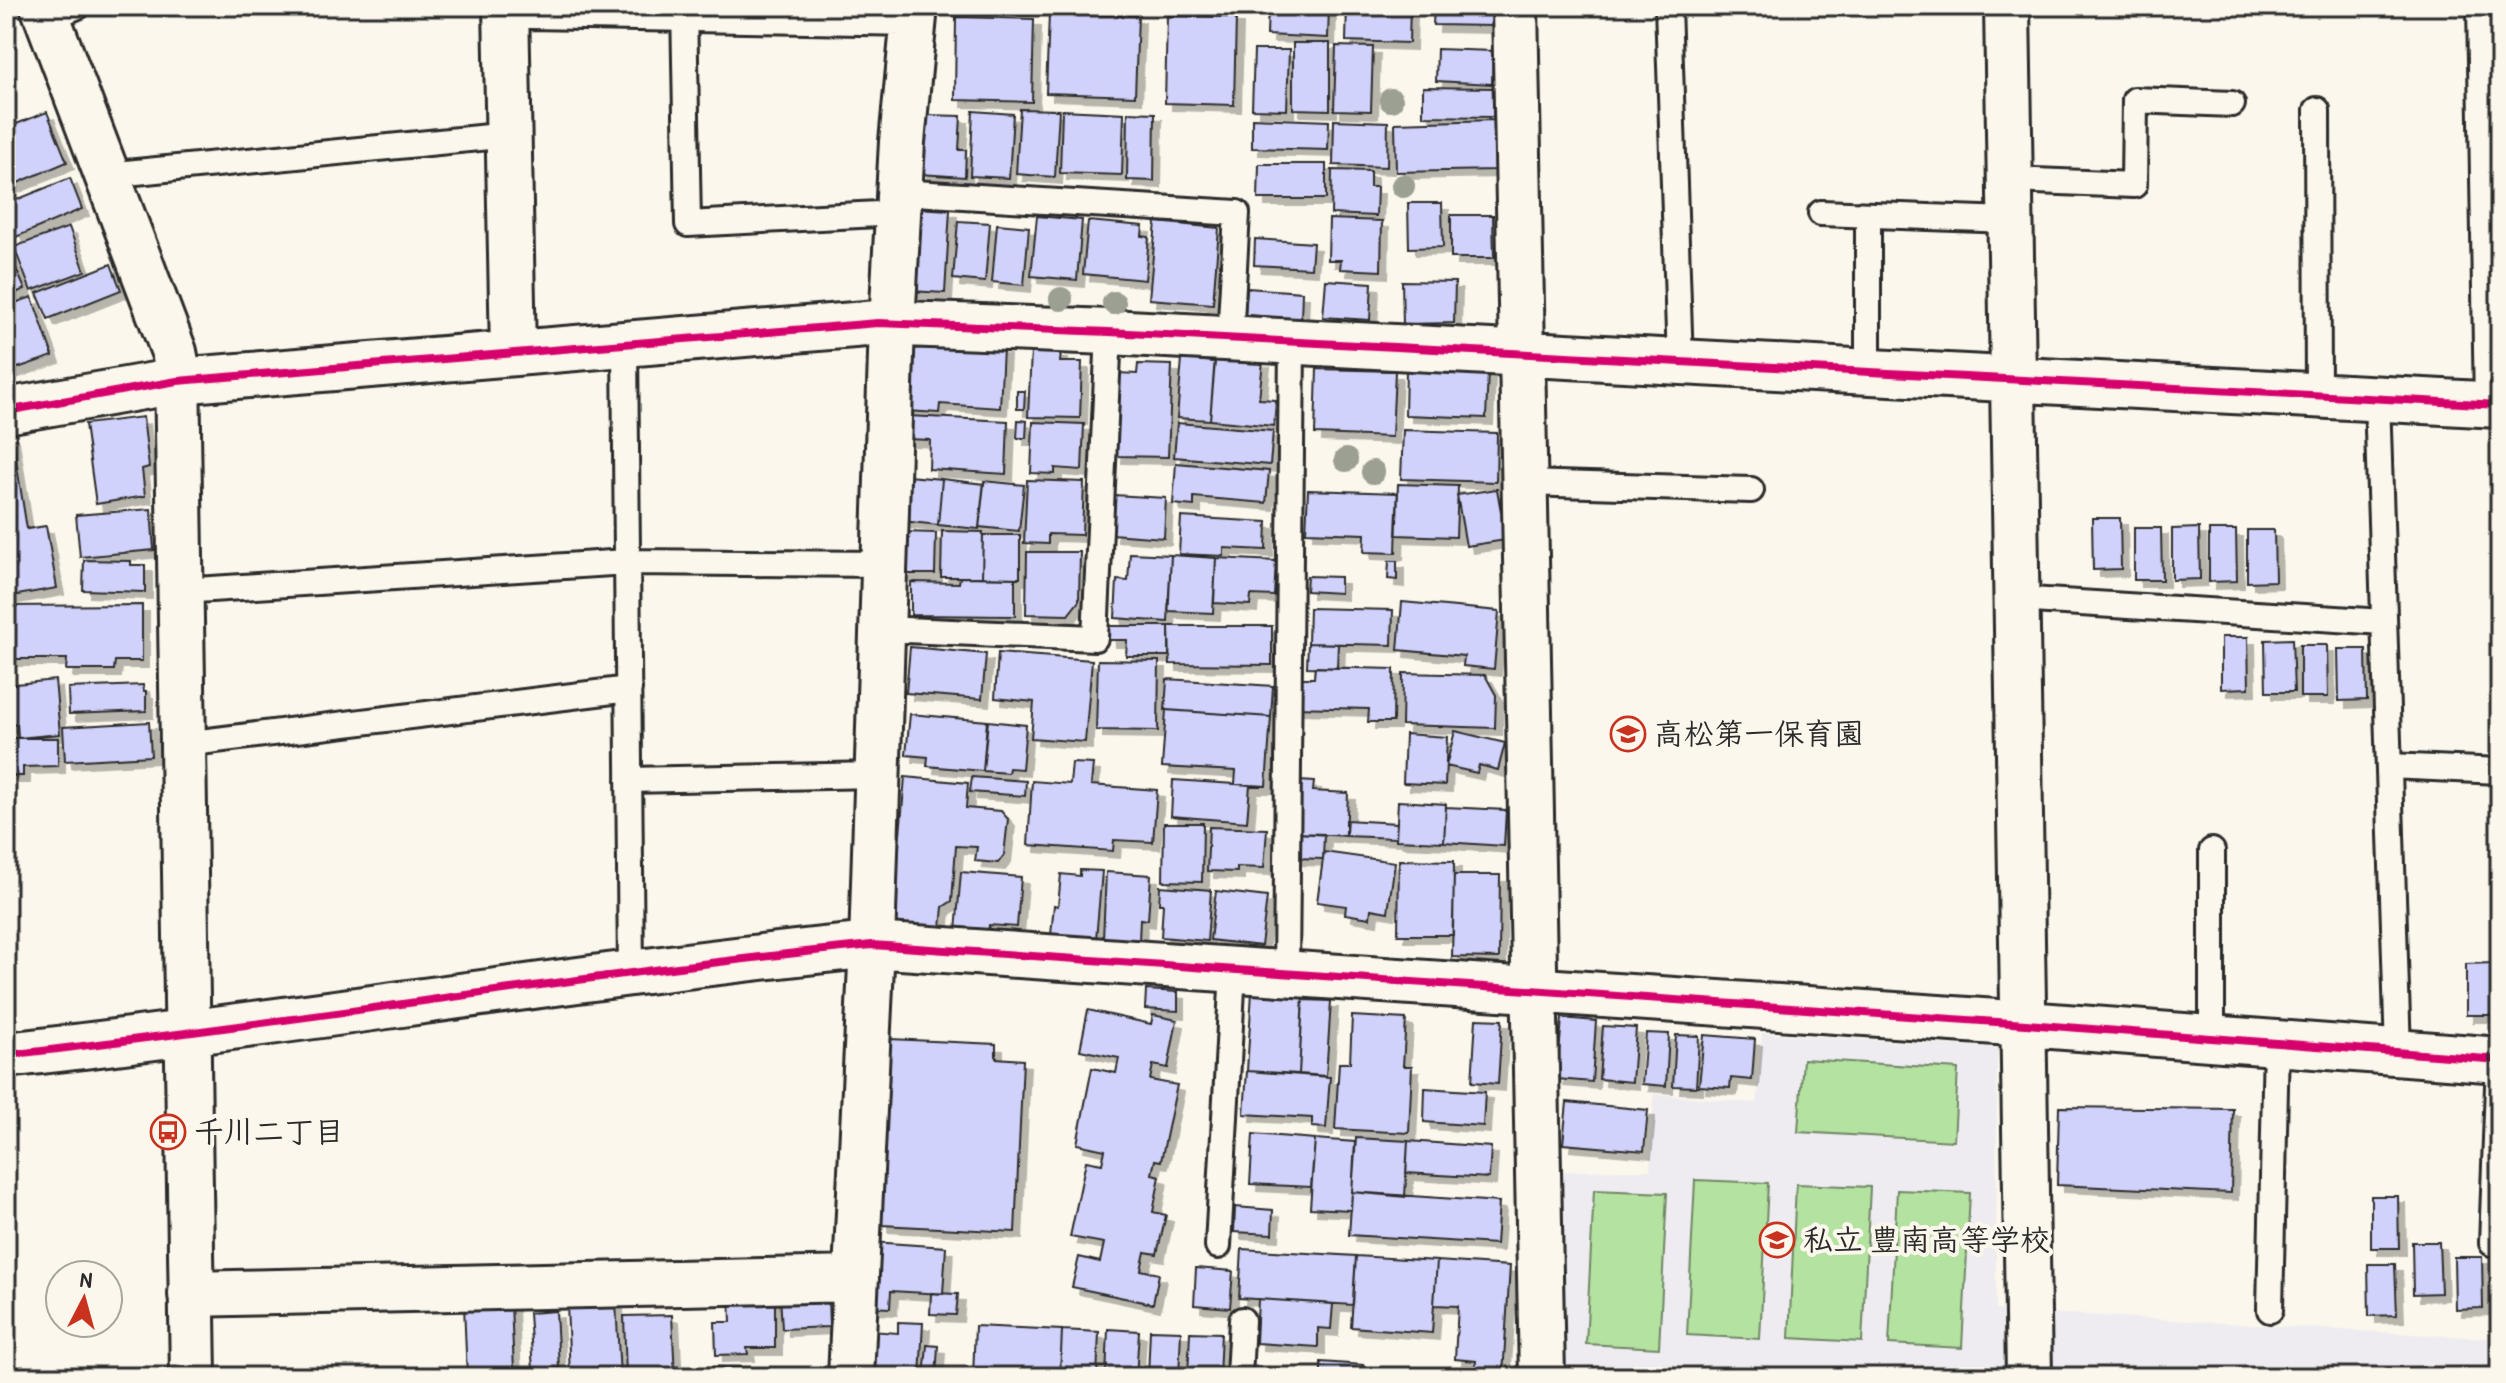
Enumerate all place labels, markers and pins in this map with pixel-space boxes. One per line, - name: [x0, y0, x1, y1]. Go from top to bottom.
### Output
- place label: 高松第一保育園: [1654, 713, 1864, 753]
- school or university icon: 高松第一保育園: [1609, 715, 1647, 753]
- place label: 千川二丁目: [194, 1111, 344, 1151]
- bus stop icon: 千川二丁目: [149, 1113, 187, 1151]
- place label: 私立 豊南高等学校: [1803, 1219, 2050, 1259]
- school or university icon: 私立 豊南高等学校: [1758, 1221, 1796, 1259]

